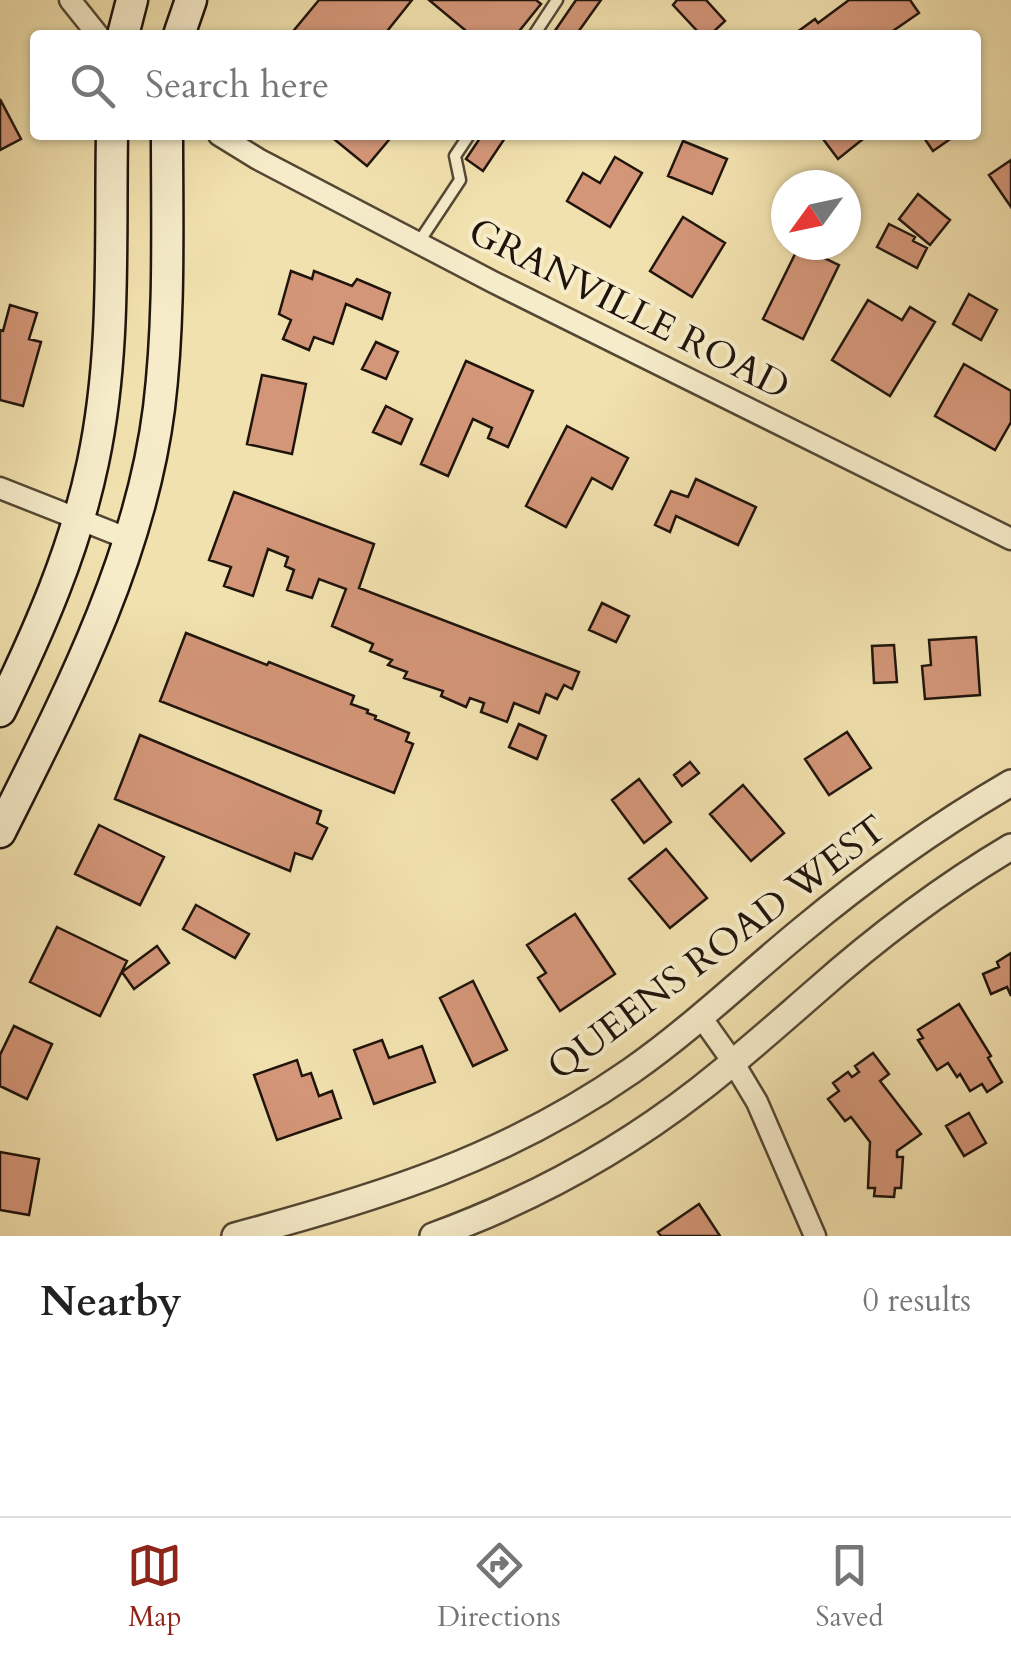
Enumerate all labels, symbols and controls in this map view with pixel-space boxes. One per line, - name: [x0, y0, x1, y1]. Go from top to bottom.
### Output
- search box: [30, 30, 981, 140]
- icon: search: [65, 58, 120, 113]
- text: Search here: [145, 59, 329, 111]
- north arrow: [771, 170, 861, 260]
- street label: GRANVILLE ROAD: [460, 206, 798, 412]
- street label: QUEENS ROAD WEST: [537, 803, 897, 1093]
- text: Nearby: [40, 1273, 182, 1330]
- text: 0 results: [863, 1279, 971, 1323]
- tab: Map: [127, 1538, 182, 1636]
- tab: Directions: [437, 1538, 561, 1636]
- tab: Saved: [816, 1538, 884, 1636]

